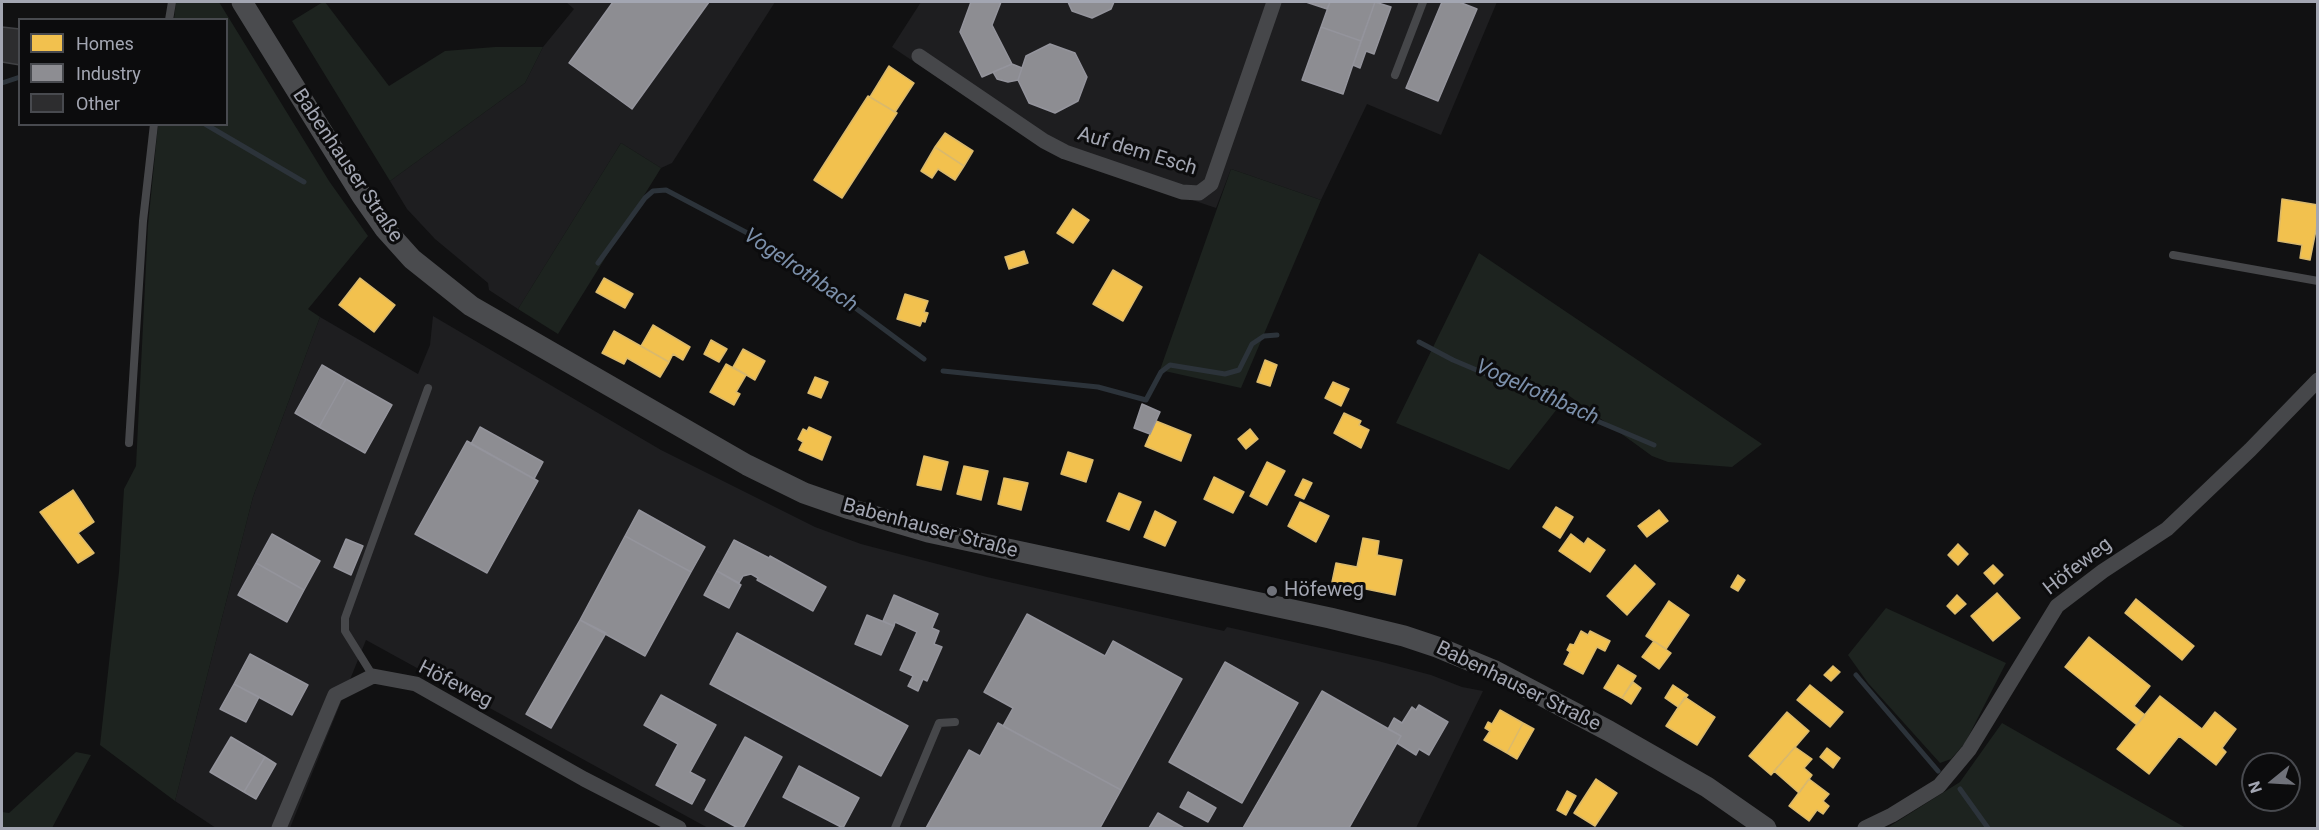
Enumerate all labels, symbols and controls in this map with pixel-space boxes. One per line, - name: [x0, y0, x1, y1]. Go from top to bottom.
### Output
- legend: [18, 18, 228, 126]
- text: Homes: [76, 33, 134, 54]
- text: Industry: [76, 63, 141, 84]
- street label: Babenhauser Straße: [287, 85, 407, 247]
- text: Other: [76, 93, 120, 114]
- street label: Auf dem Esch: [1074, 122, 1200, 182]
- water label: Vogelrothbach: [738, 224, 862, 318]
- water label: Vogelrothbach: [1472, 355, 1602, 431]
- street label: Babenhauser Straße: [840, 494, 1020, 564]
- street label: Höfeweg: [2039, 533, 2117, 601]
- place label: Höfeweg: [1284, 579, 1364, 603]
- marker: Höfeweg: [1265, 584, 1279, 598]
- street label: Babenhauser Straße: [1432, 637, 1604, 737]
- street label: Höfeweg: [414, 656, 496, 714]
- north arrow: [2241, 752, 2301, 812]
- text: N: [2245, 779, 2266, 795]

